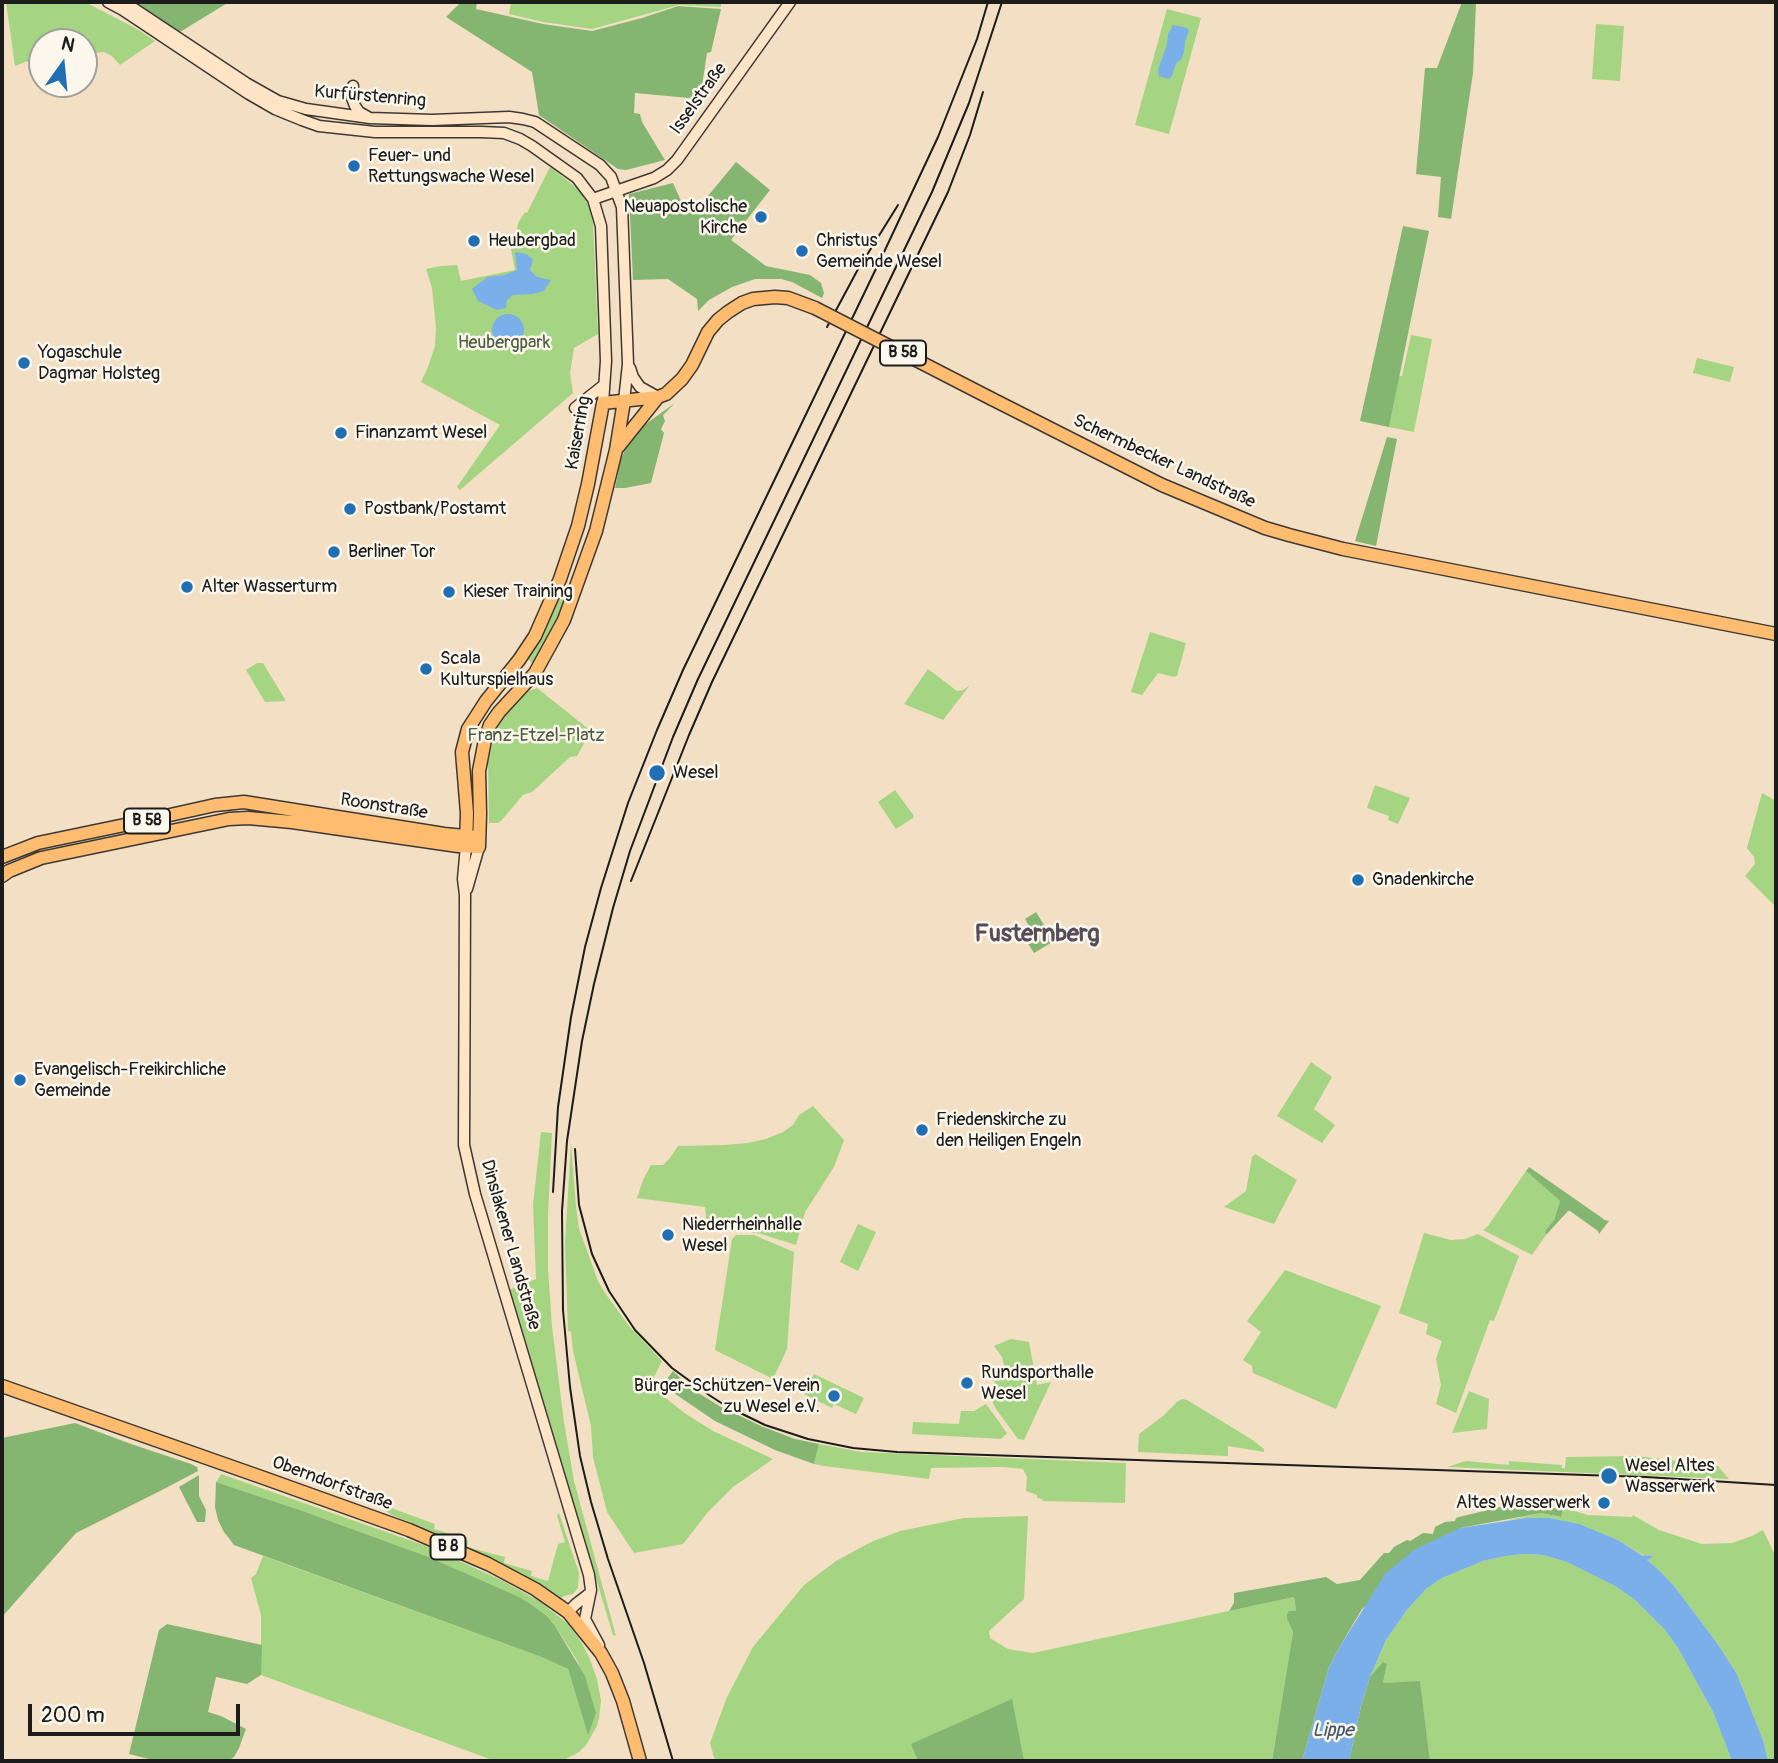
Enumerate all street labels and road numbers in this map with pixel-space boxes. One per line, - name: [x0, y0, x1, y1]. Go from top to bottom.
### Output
- street label: Isselstraße: [666, 59, 732, 139]
- street label: Kurfürstenring: [313, 81, 427, 113]
- road number: B 58: [880, 340, 926, 366]
- street label: Kaiserring: [562, 394, 596, 472]
- street label: Schermbecker Landstraße: [1069, 410, 1259, 514]
- street label: Roonstraße: [339, 789, 429, 825]
- road number: B 58: [124, 808, 170, 834]
- street label: Dinslakener Landstraße: [475, 1157, 545, 1333]
- street label: Oberndorfstraße: [269, 1452, 395, 1516]
- road number: B 8: [430, 1534, 466, 1560]

